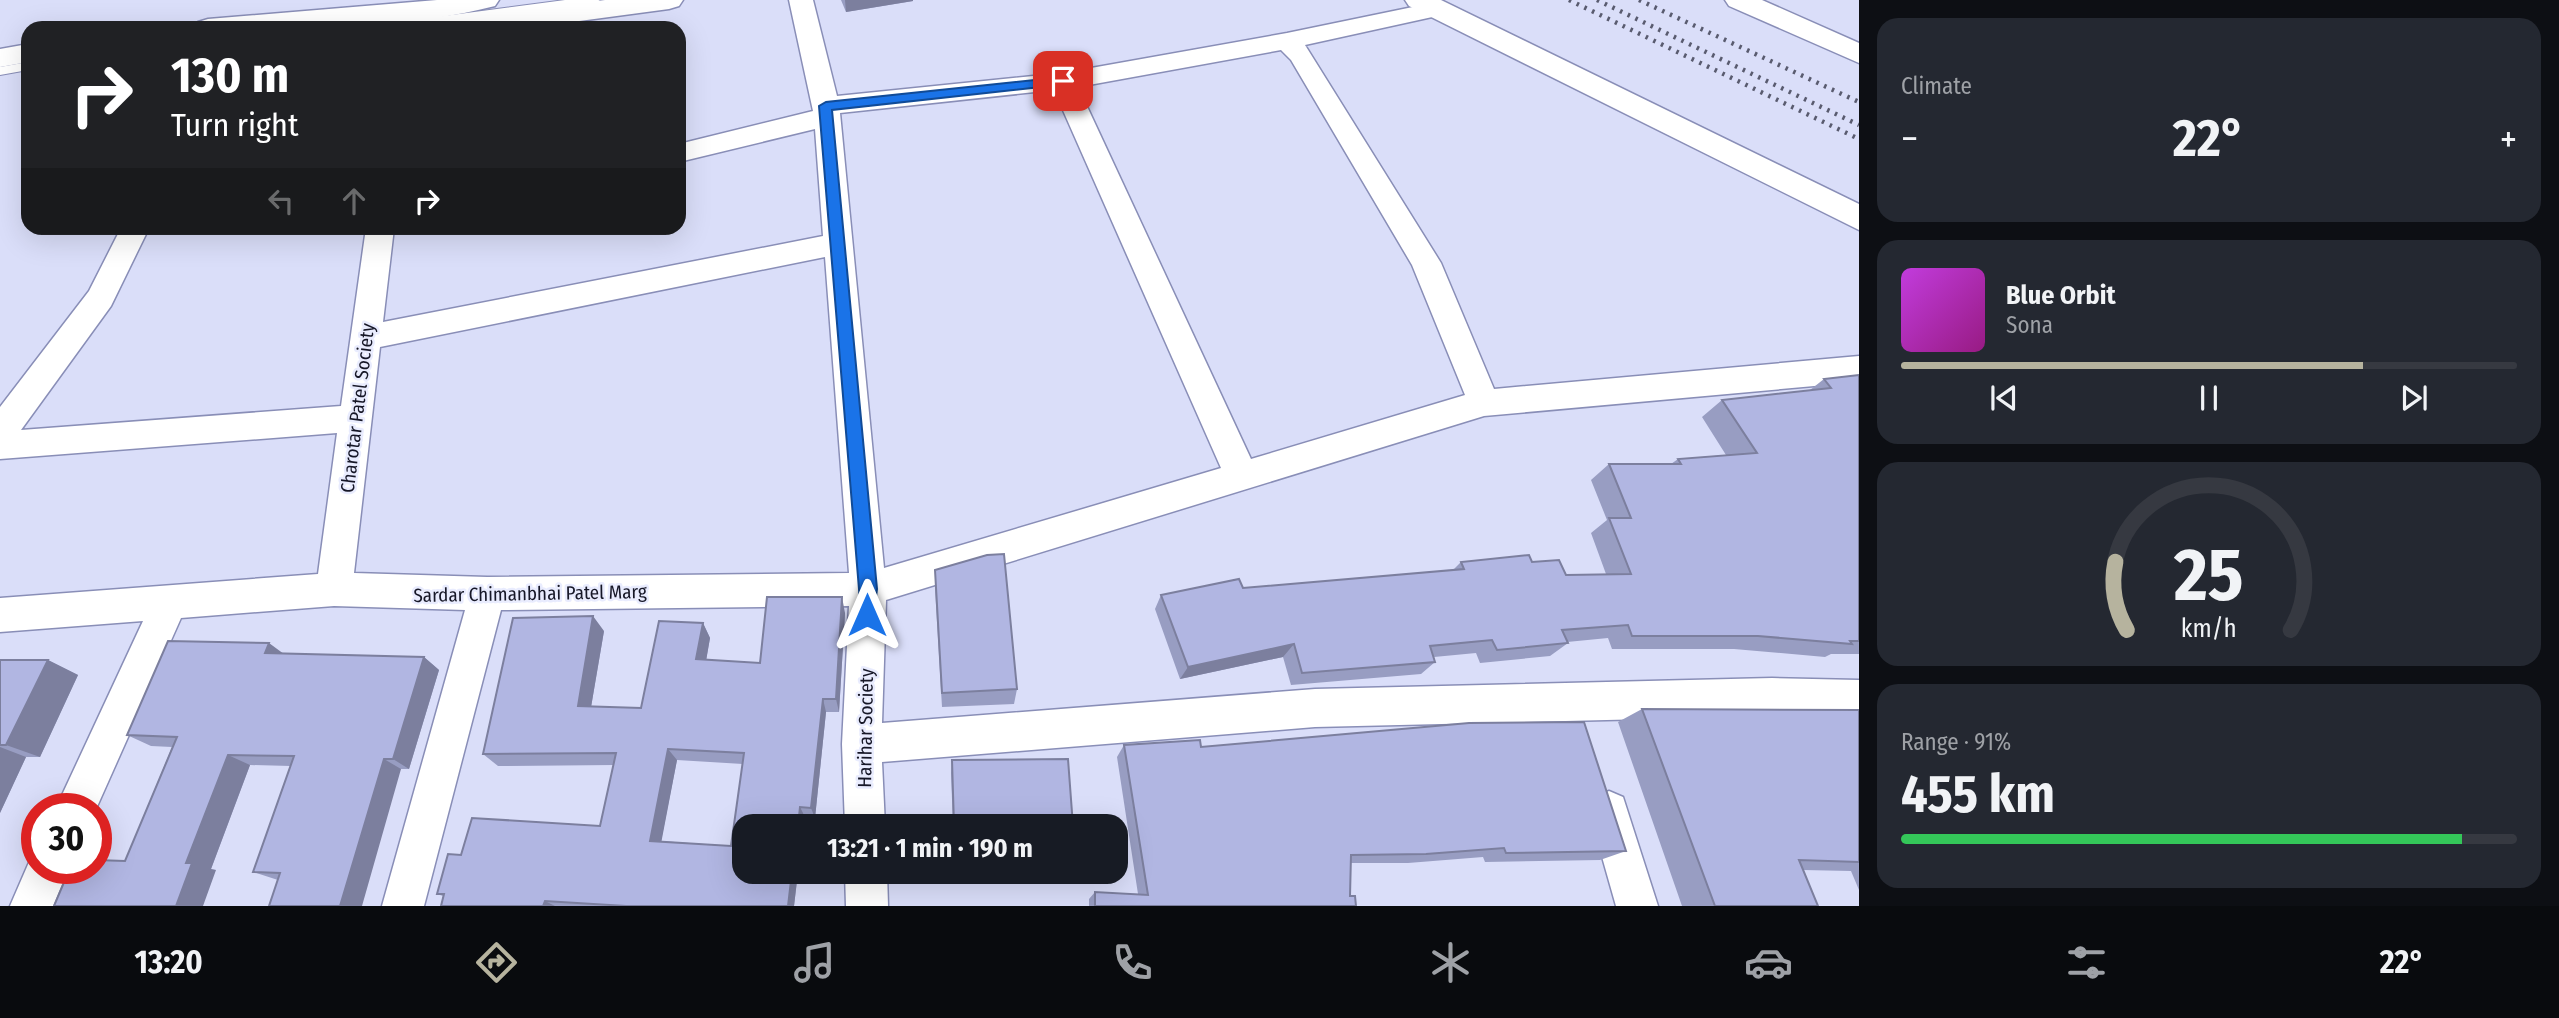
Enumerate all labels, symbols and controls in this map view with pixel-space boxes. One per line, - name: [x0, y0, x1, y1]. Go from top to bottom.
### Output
- text: 130 m: [171, 46, 289, 105]
- icon: right: [56, 49, 147, 140]
- pin: [1033, 51, 1093, 111]
- icon: arrive: [1044, 62, 1082, 100]
- text: Climate: [1901, 72, 1972, 100]
- text: Turn right: [171, 106, 298, 144]
- text: 22°: [2173, 107, 2245, 170]
- text: −: [1901, 116, 1918, 162]
- text: +: [2500, 116, 2517, 162]
- icon: left: [262, 182, 300, 220]
- icon: ahead: [335, 182, 373, 220]
- icon: right: [408, 182, 446, 220]
- text: Blue Orbit: [2006, 280, 2116, 311]
- text: Sona: [2006, 311, 2053, 339]
- street label: Charotar Patel Society: [336, 321, 379, 494]
- icon: previous: [1985, 379, 2023, 417]
- icon: pause: [2190, 379, 2228, 417]
- icon: next: [2395, 379, 2433, 417]
- text: 25: [2173, 532, 2244, 619]
- position arrow: [830, 578, 904, 652]
- street label: Sardar Chimanbhai Patel Marg: [413, 580, 647, 607]
- text: km/h: [2181, 614, 2237, 644]
- street label: Harihar Society: [853, 668, 878, 788]
- text: Range · 91%: [1901, 728, 2011, 756]
- text: 455 km: [1901, 763, 2055, 826]
- speed limit sign: 30: [21, 793, 112, 884]
- text: 13:21 · 1 min · 190 m: [827, 833, 1033, 864]
- icon: directions: [472, 938, 521, 987]
- icon: music: [790, 938, 839, 987]
- icon: phone: [1108, 938, 1157, 987]
- icon: climate: [1426, 938, 1475, 987]
- icon: car: [1744, 938, 1793, 987]
- icon: filters: [2062, 938, 2111, 987]
- text: 13:20: [135, 943, 203, 981]
- text: 22°: [2380, 943, 2424, 981]

